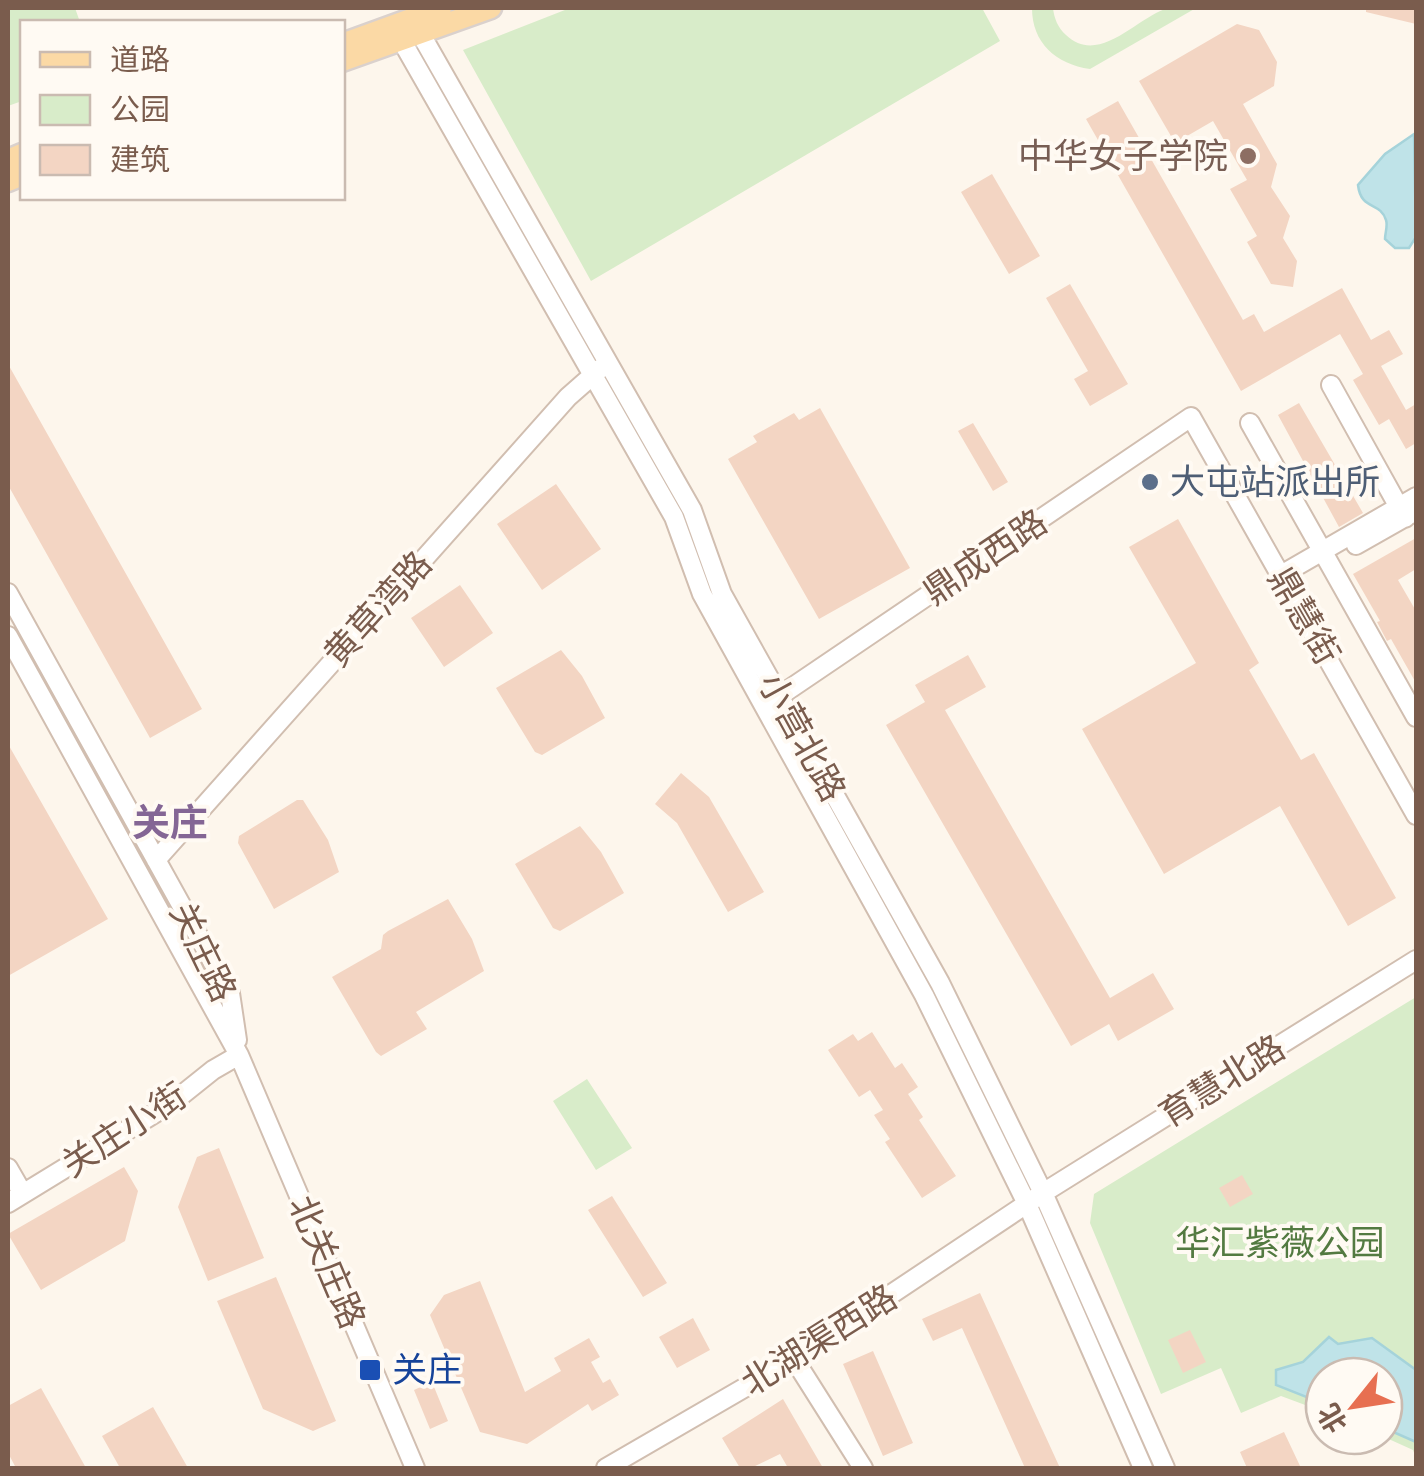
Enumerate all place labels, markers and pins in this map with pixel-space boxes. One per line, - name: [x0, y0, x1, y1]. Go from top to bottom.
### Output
- place label: 中华女子学院: [1018, 135, 1228, 177]
- marker: 中华女子学院: [1237, 145, 1259, 167]
- place label: 大屯站派出所: [1170, 461, 1380, 503]
- marker: 大屯站派出所: [1139, 471, 1161, 493]
- place label: 关庄: [392, 1349, 462, 1391]
- marker: 关庄: [357, 1357, 383, 1383]

